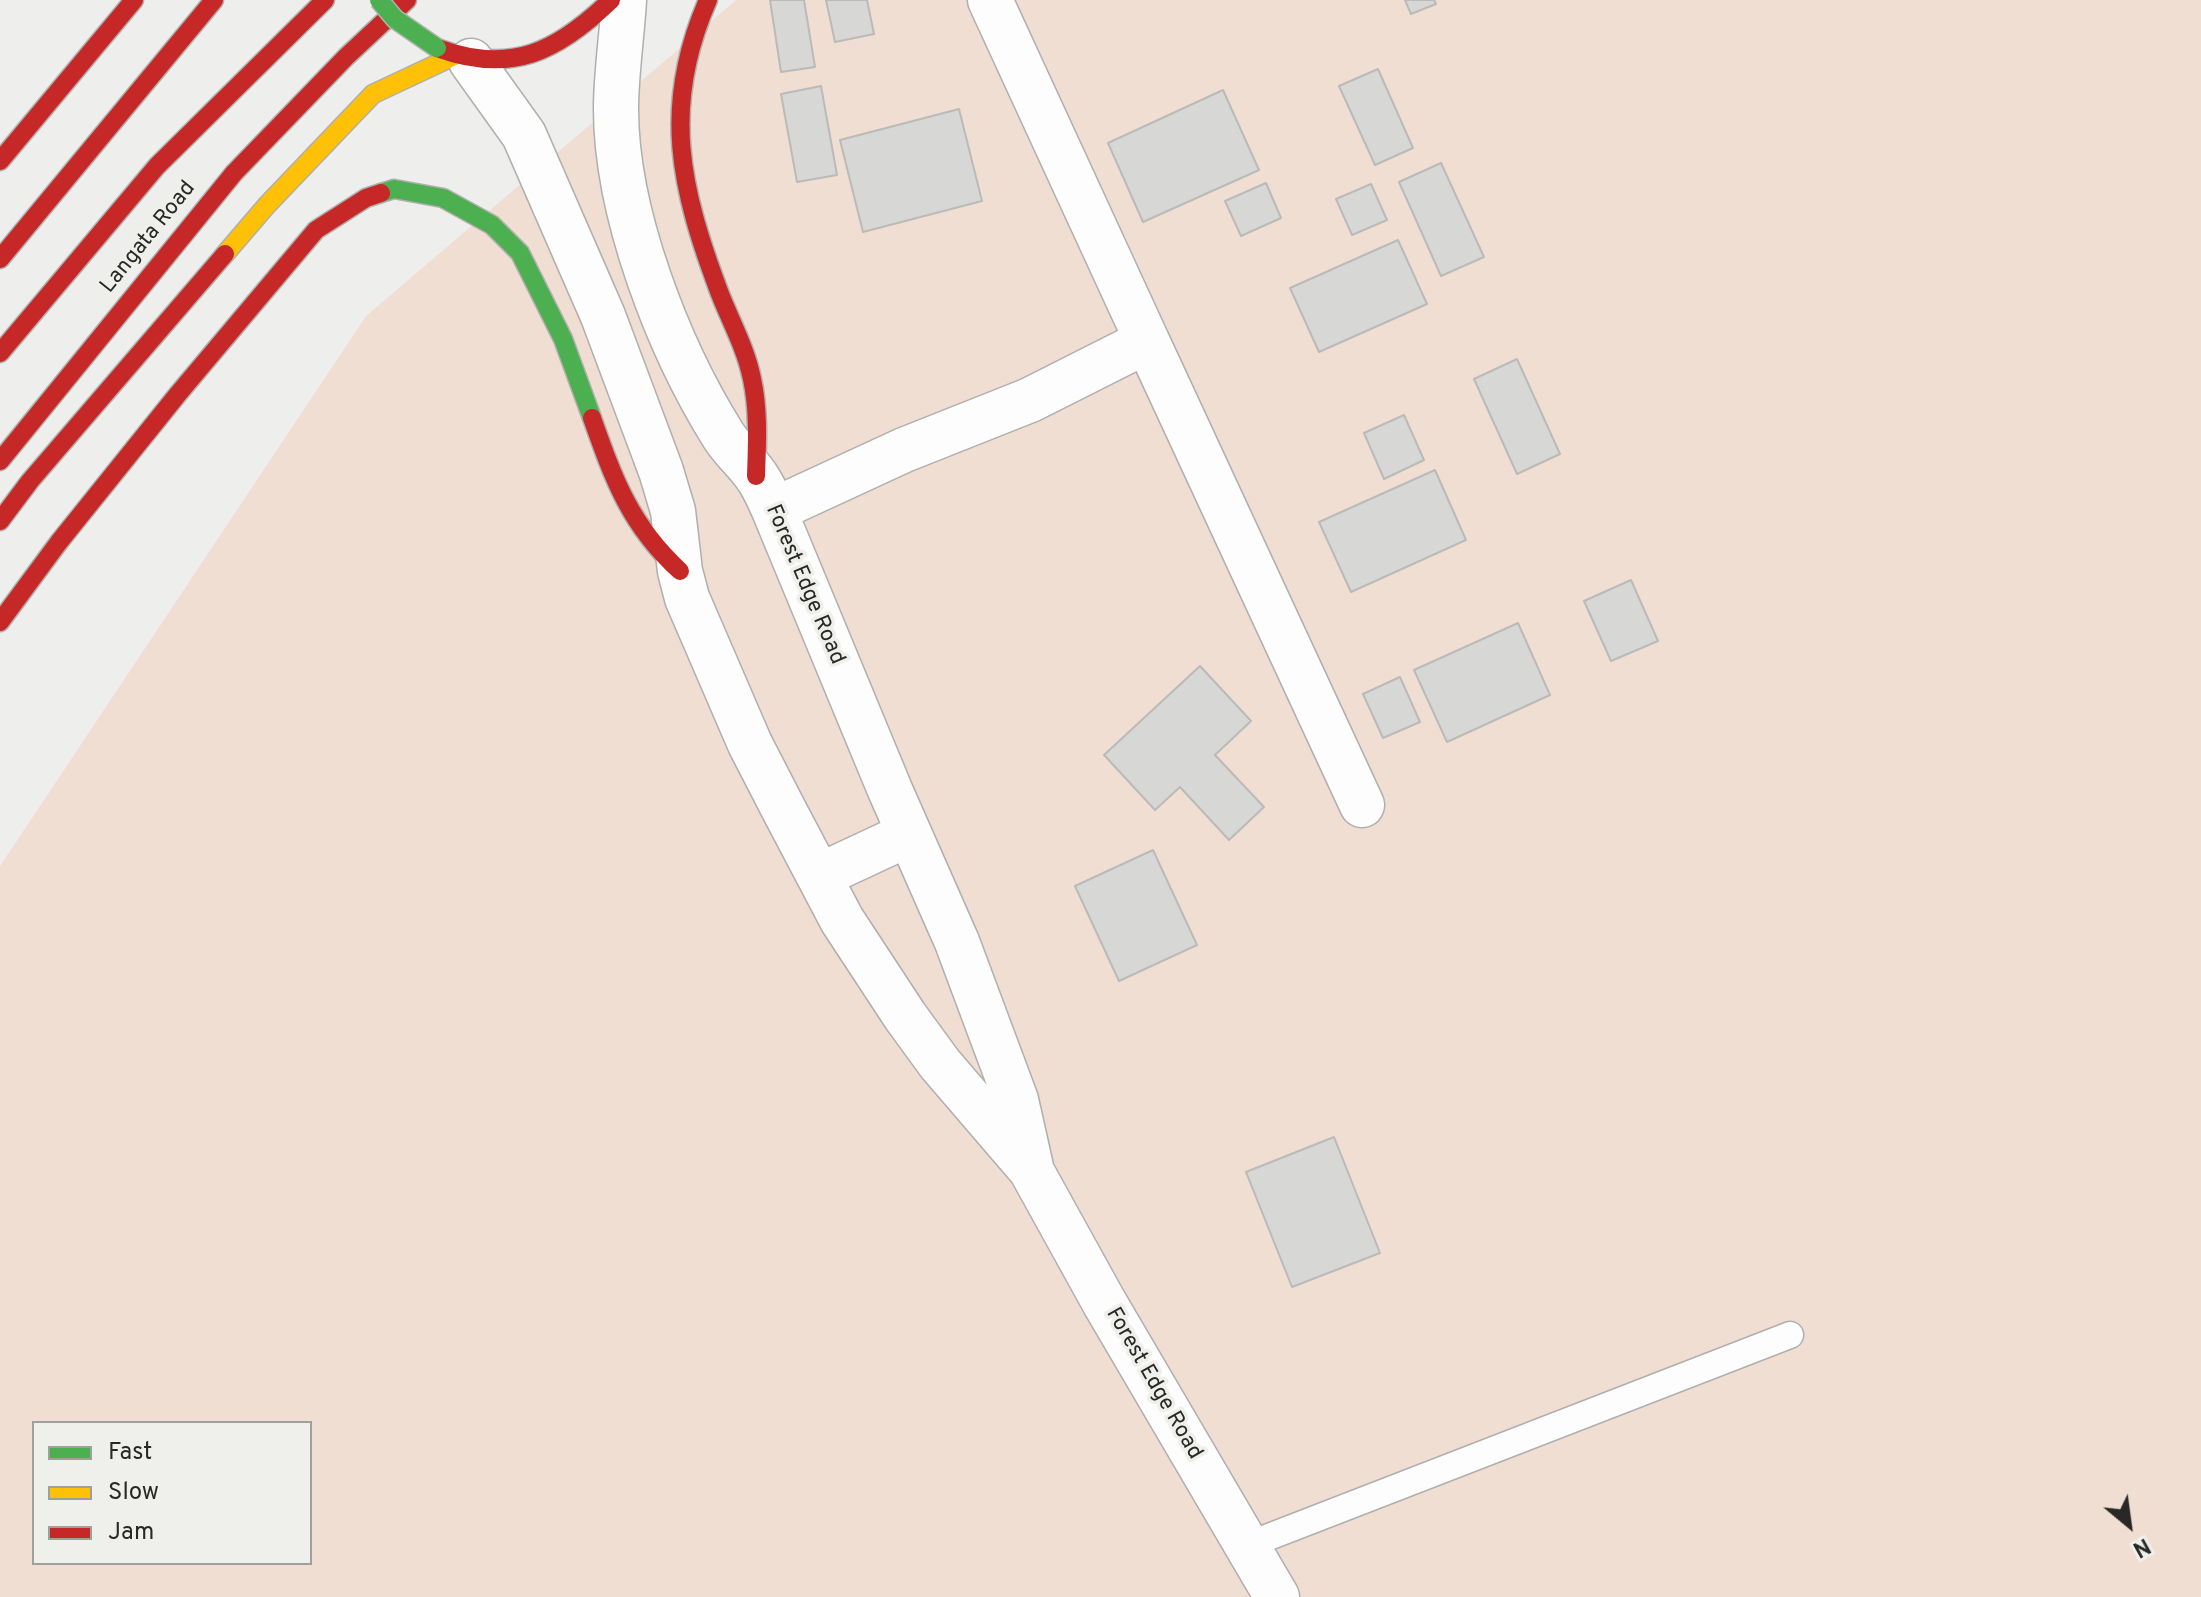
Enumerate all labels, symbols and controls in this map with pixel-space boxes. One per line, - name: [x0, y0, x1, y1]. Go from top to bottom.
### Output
- street label: Langata Road: [96, 177, 202, 299]
- street label: Forest Edge Road: [758, 501, 850, 669]
- street label: Forest Edge Road: [1099, 1303, 1207, 1465]
- legend: [32, 1421, 312, 1565]
- text: Fast: [108, 1438, 152, 1468]
- text: Slow: [108, 1478, 159, 1508]
- north arrow: [2089, 1485, 2169, 1565]
- text: Jam: [108, 1518, 154, 1548]
- text: N: [2127, 1531, 2154, 1562]

